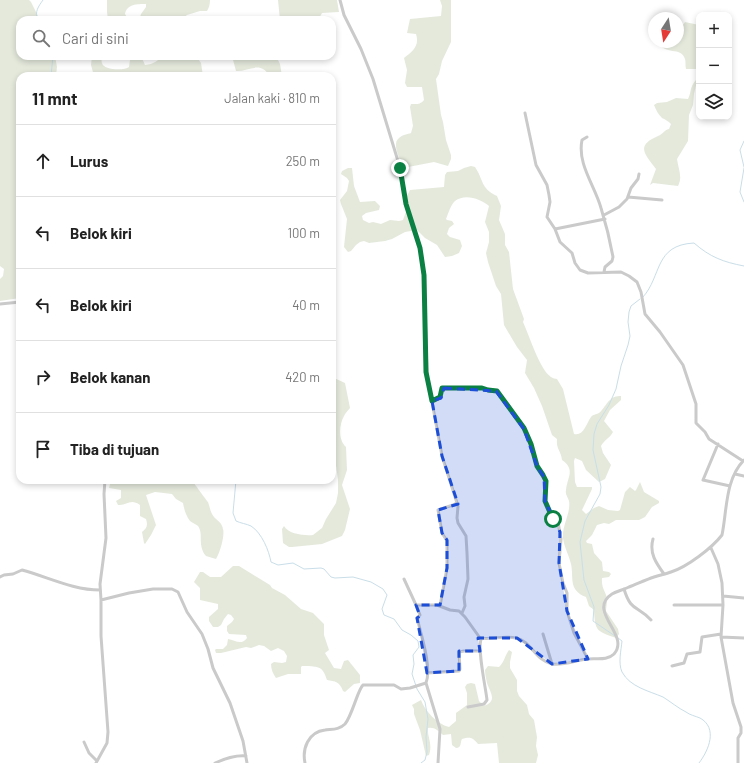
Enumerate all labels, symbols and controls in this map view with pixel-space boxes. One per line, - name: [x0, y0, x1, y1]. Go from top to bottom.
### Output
- north arrow: [648, 12, 684, 48]
- map controls: [696, 12, 732, 120]
- button: +: [696, 12, 732, 48]
- search box: [16, 16, 336, 60]
- icon: search: [30, 27, 52, 49]
- text: Cari di sini: [62, 29, 129, 47]
- button: −: [696, 48, 732, 84]
- button: layers: [696, 84, 732, 120]
- text: 11 mnt: [32, 88, 78, 108]
- text: Jalan kaki · 810 m: [224, 90, 320, 106]
- icon: ahead: [32, 150, 54, 172]
- text: Lurus: [70, 152, 108, 170]
- text: 250 m: [286, 153, 320, 169]
- route end: [391, 159, 409, 177]
- icon: left: [32, 222, 54, 244]
- text: Belok kiri: [70, 224, 132, 242]
- text: 100 m: [287, 225, 320, 241]
- icon: left: [32, 294, 54, 316]
- text: Belok kiri: [70, 296, 132, 314]
- text: 40 m: [292, 297, 320, 313]
- icon: right: [32, 366, 54, 388]
- text: Belok kanan: [70, 368, 150, 386]
- text: 420 m: [285, 369, 320, 385]
- icon: arrive: [32, 438, 54, 460]
- text: Tiba di tujuan: [70, 440, 159, 458]
- route start: [544, 510, 562, 528]

